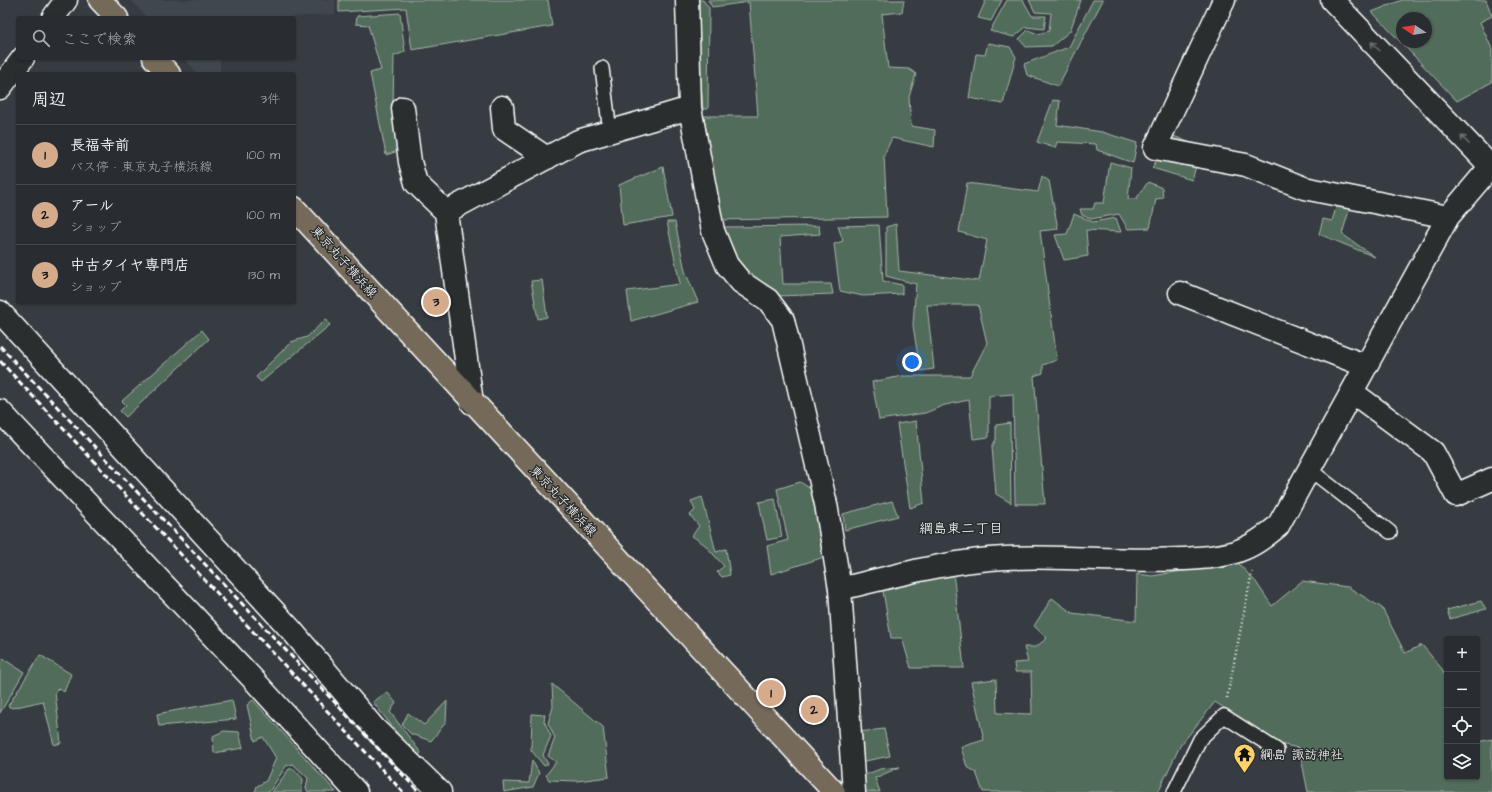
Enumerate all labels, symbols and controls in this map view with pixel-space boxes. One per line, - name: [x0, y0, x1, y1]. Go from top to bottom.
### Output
- north arrow: [1396, 12, 1432, 48]
- search box: [16, 16, 296, 60]
- icon: search: [30, 27, 52, 49]
- text: ここで検索: [62, 29, 137, 50]
- one-way arrow: [1371, 40, 1380, 51]
- text: 周辺: [32, 88, 66, 112]
- text: 3件: [260, 90, 280, 108]
- text: 長福寺前: [70, 135, 130, 156]
- one-way arrow: [1460, 135, 1470, 145]
- text: 1: [44, 146, 46, 164]
- text: 100 m: [247, 146, 280, 164]
- text: バス停 · 東京丸子横浜線: [70, 158, 212, 176]
- text: アール: [70, 195, 114, 216]
- text: 2: [41, 206, 49, 224]
- text: 100 m: [247, 206, 280, 224]
- text: ショップ: [70, 218, 121, 236]
- street label: 東京丸子横浜線: [307, 222, 382, 303]
- text: 中古タイヤ専門店: [70, 255, 189, 276]
- text: 3: [42, 266, 48, 284]
- text: 130 m: [248, 266, 280, 284]
- text: ショップ: [70, 278, 121, 296]
- pin: 3: [423, 287, 449, 317]
- your location: [902, 352, 922, 372]
- street label: 東京丸子横浜線: [525, 462, 601, 541]
- district label: 綱島東二丁目: [919, 519, 1003, 539]
- map controls: [1444, 636, 1480, 780]
- button: +: [1444, 636, 1480, 672]
- button: −: [1444, 672, 1480, 708]
- pin: 1: [758, 678, 784, 708]
- pin: 2: [801, 695, 827, 725]
- button: locate: [1444, 708, 1480, 744]
- temple icon: 綱島 諏訪神社: [1232, 742, 1258, 775]
- button: layers: [1444, 744, 1480, 780]
- place label: 綱島 諏訪神社: [1260, 746, 1343, 764]

